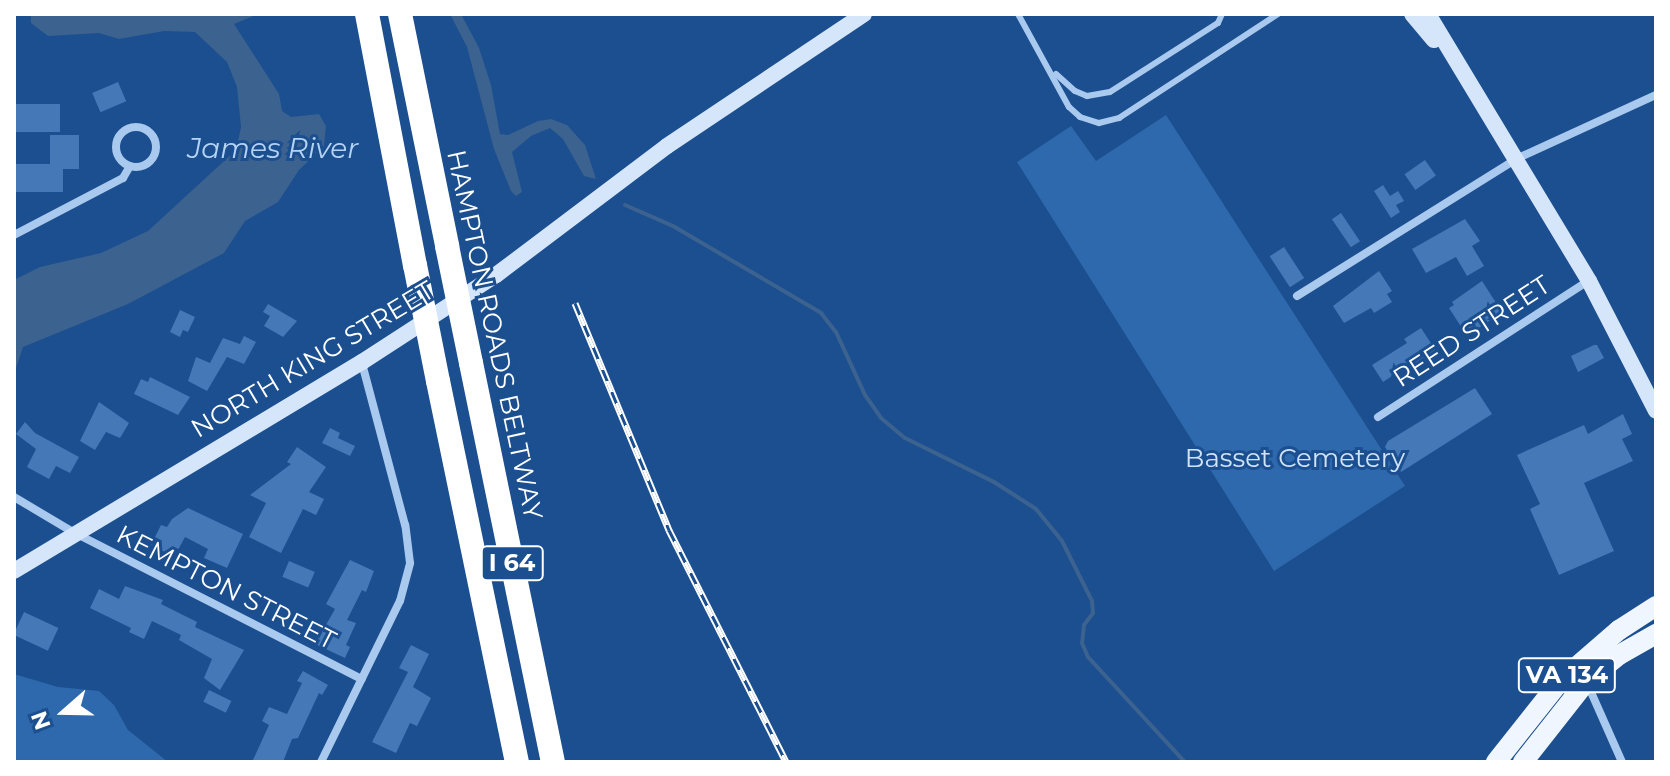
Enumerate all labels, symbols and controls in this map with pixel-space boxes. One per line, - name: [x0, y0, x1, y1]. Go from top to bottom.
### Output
- water label: James River: [188, 131, 358, 165]
- street label: HAMPTON ROADS BELTWAY: [440, 147, 548, 523]
- street label: REED STREET: [1388, 270, 1556, 394]
- street label: NORTH KING STREET: [186, 275, 440, 445]
- park label: Basset Cemetery: [1185, 443, 1405, 475]
- street label: KEMPTON STREET: [111, 519, 341, 657]
- road number: I 64: [480, 543, 544, 583]
- road number: VA 134: [1517, 655, 1617, 695]
- north arrow: [24, 672, 104, 752]
- text: N: [25, 707, 57, 733]

